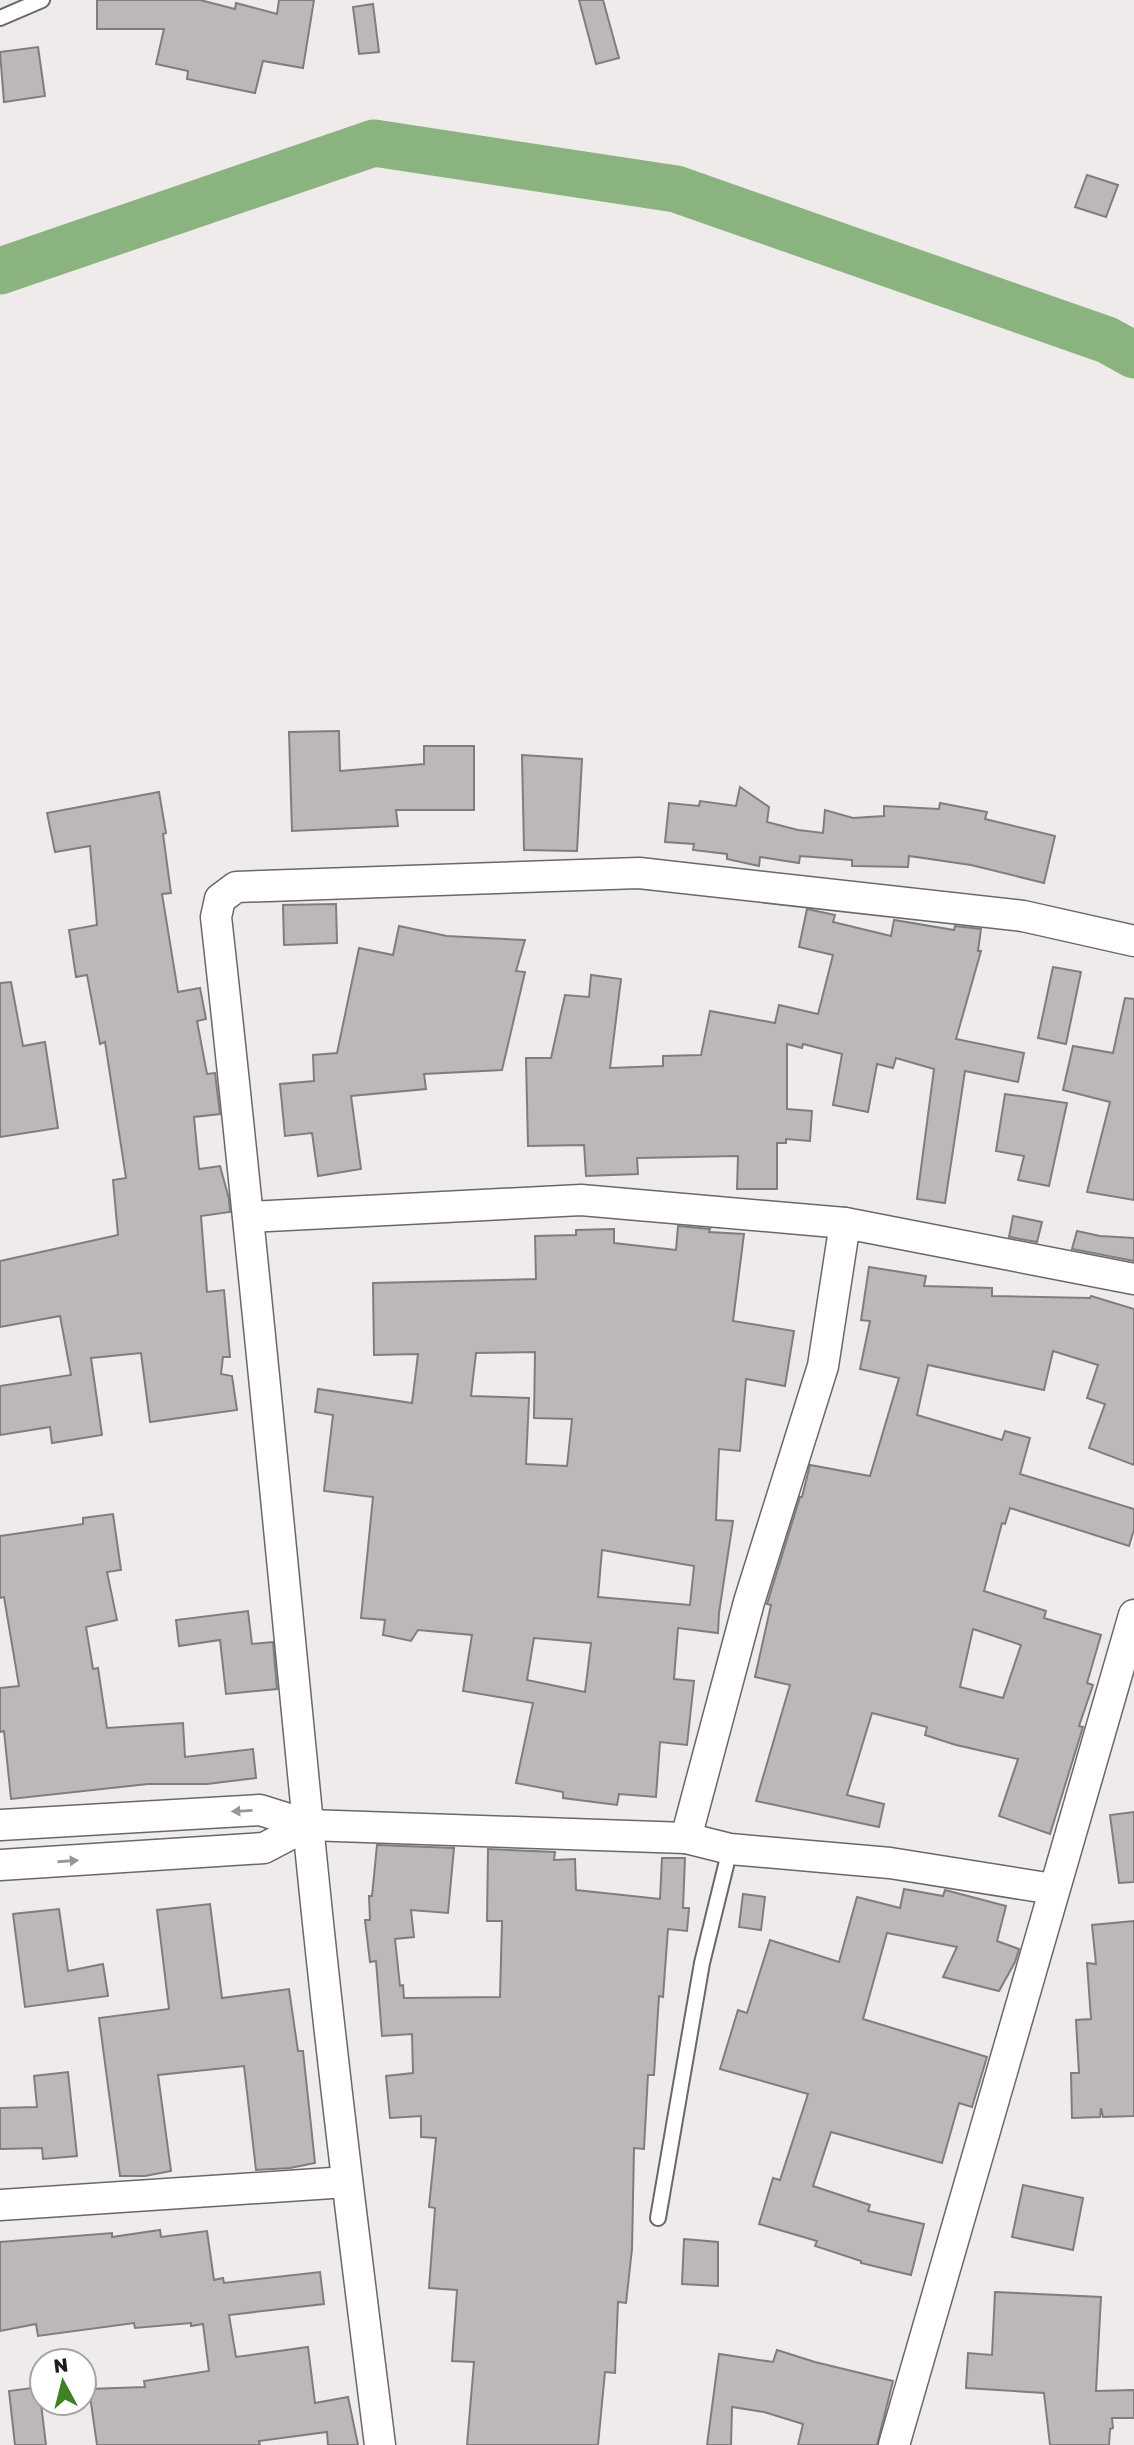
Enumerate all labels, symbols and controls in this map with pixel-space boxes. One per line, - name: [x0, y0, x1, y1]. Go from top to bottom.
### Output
- one-way arrow: [231, 1806, 253, 1817]
- one-way arrow: [57, 1855, 79, 1866]
- north arrow: [28, 2347, 98, 2417]
- text: N: [52, 2352, 69, 2377]

